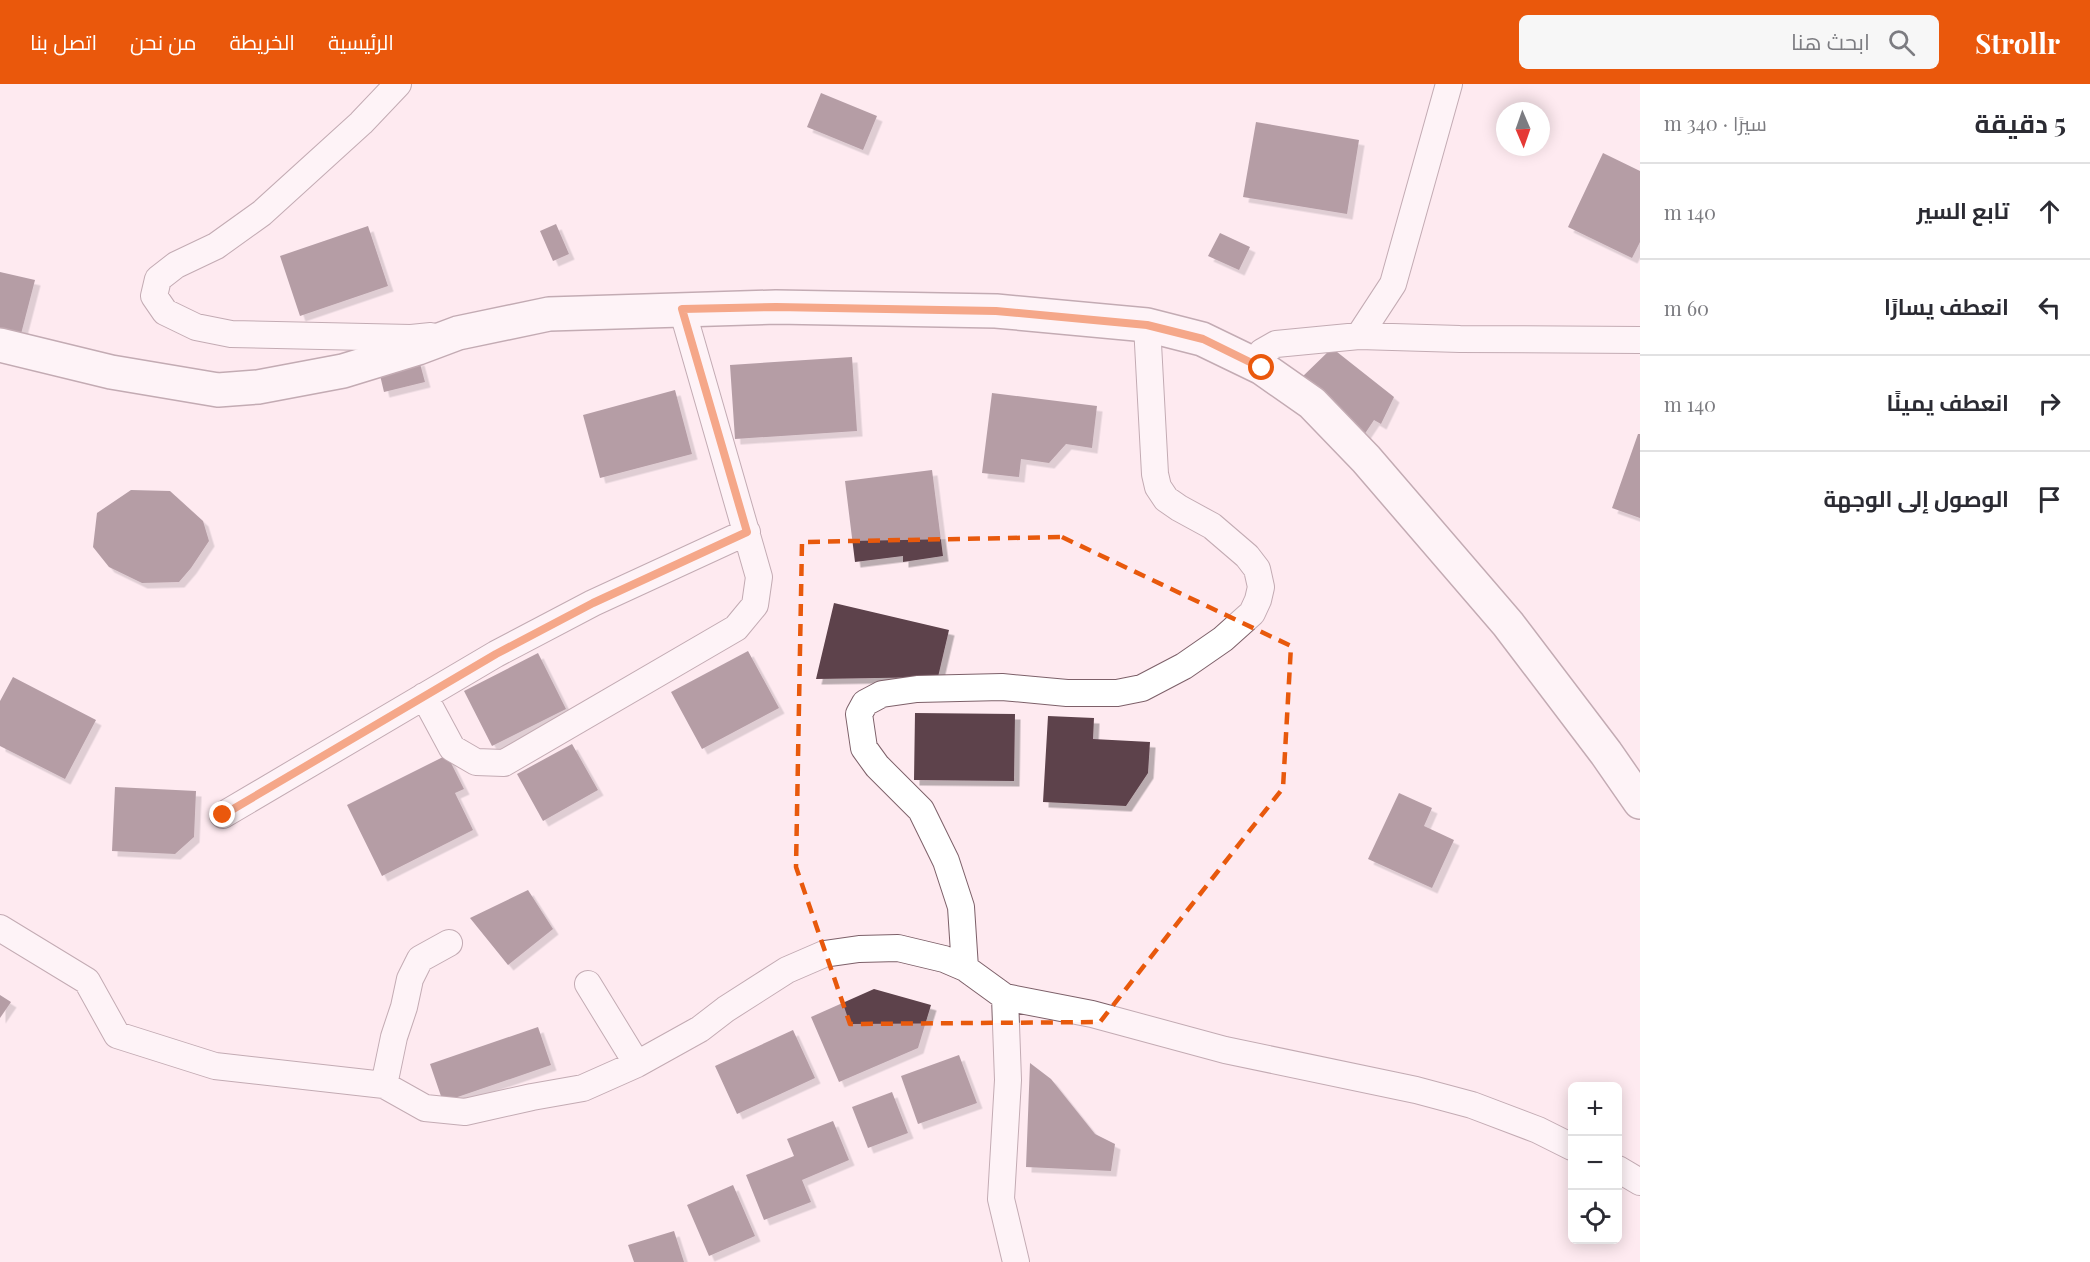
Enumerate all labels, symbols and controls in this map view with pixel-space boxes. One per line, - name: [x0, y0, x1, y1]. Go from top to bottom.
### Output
- search box: [1519, 15, 1939, 69]
- text: Strollr: [1975, 24, 2060, 61]
- text: ابحث هنا: [1791, 26, 1870, 56]
- icon: search: [1885, 26, 1918, 59]
- text: اتصل بنا: [30, 27, 97, 55]
- text: من نحن: [130, 27, 196, 55]
- text: الخريطة: [229, 27, 295, 55]
- text: الرئيسية: [328, 27, 394, 55]
- north arrow: [1496, 102, 1550, 156]
- text: 5 دقيقة: [1975, 105, 2066, 140]
- text: سيرًا · 340 m: [1664, 109, 1767, 136]
- text: تابع السير: [1916, 195, 2009, 225]
- icon: ahead: [2033, 195, 2066, 228]
- text: 140 m: [1664, 198, 1716, 225]
- text: انعطف يسارًا: [1884, 291, 2009, 321]
- icon: left: [2033, 291, 2066, 324]
- text: 60 m: [1664, 294, 1709, 321]
- route start: [1248, 354, 1274, 380]
- text: انعطف يمينًا: [1887, 387, 2009, 417]
- icon: right: [2033, 387, 2066, 420]
- text: 140 m: [1664, 390, 1716, 417]
- text: الوصول إلى الوجهة: [1823, 483, 2009, 513]
- icon: arrive: [2033, 483, 2066, 516]
- route end: [209, 801, 235, 827]
- map controls: [1568, 1082, 1622, 1244]
- button: +: [1568, 1082, 1622, 1136]
- button: −: [1568, 1136, 1622, 1190]
- button: locate: [1568, 1190, 1622, 1244]

